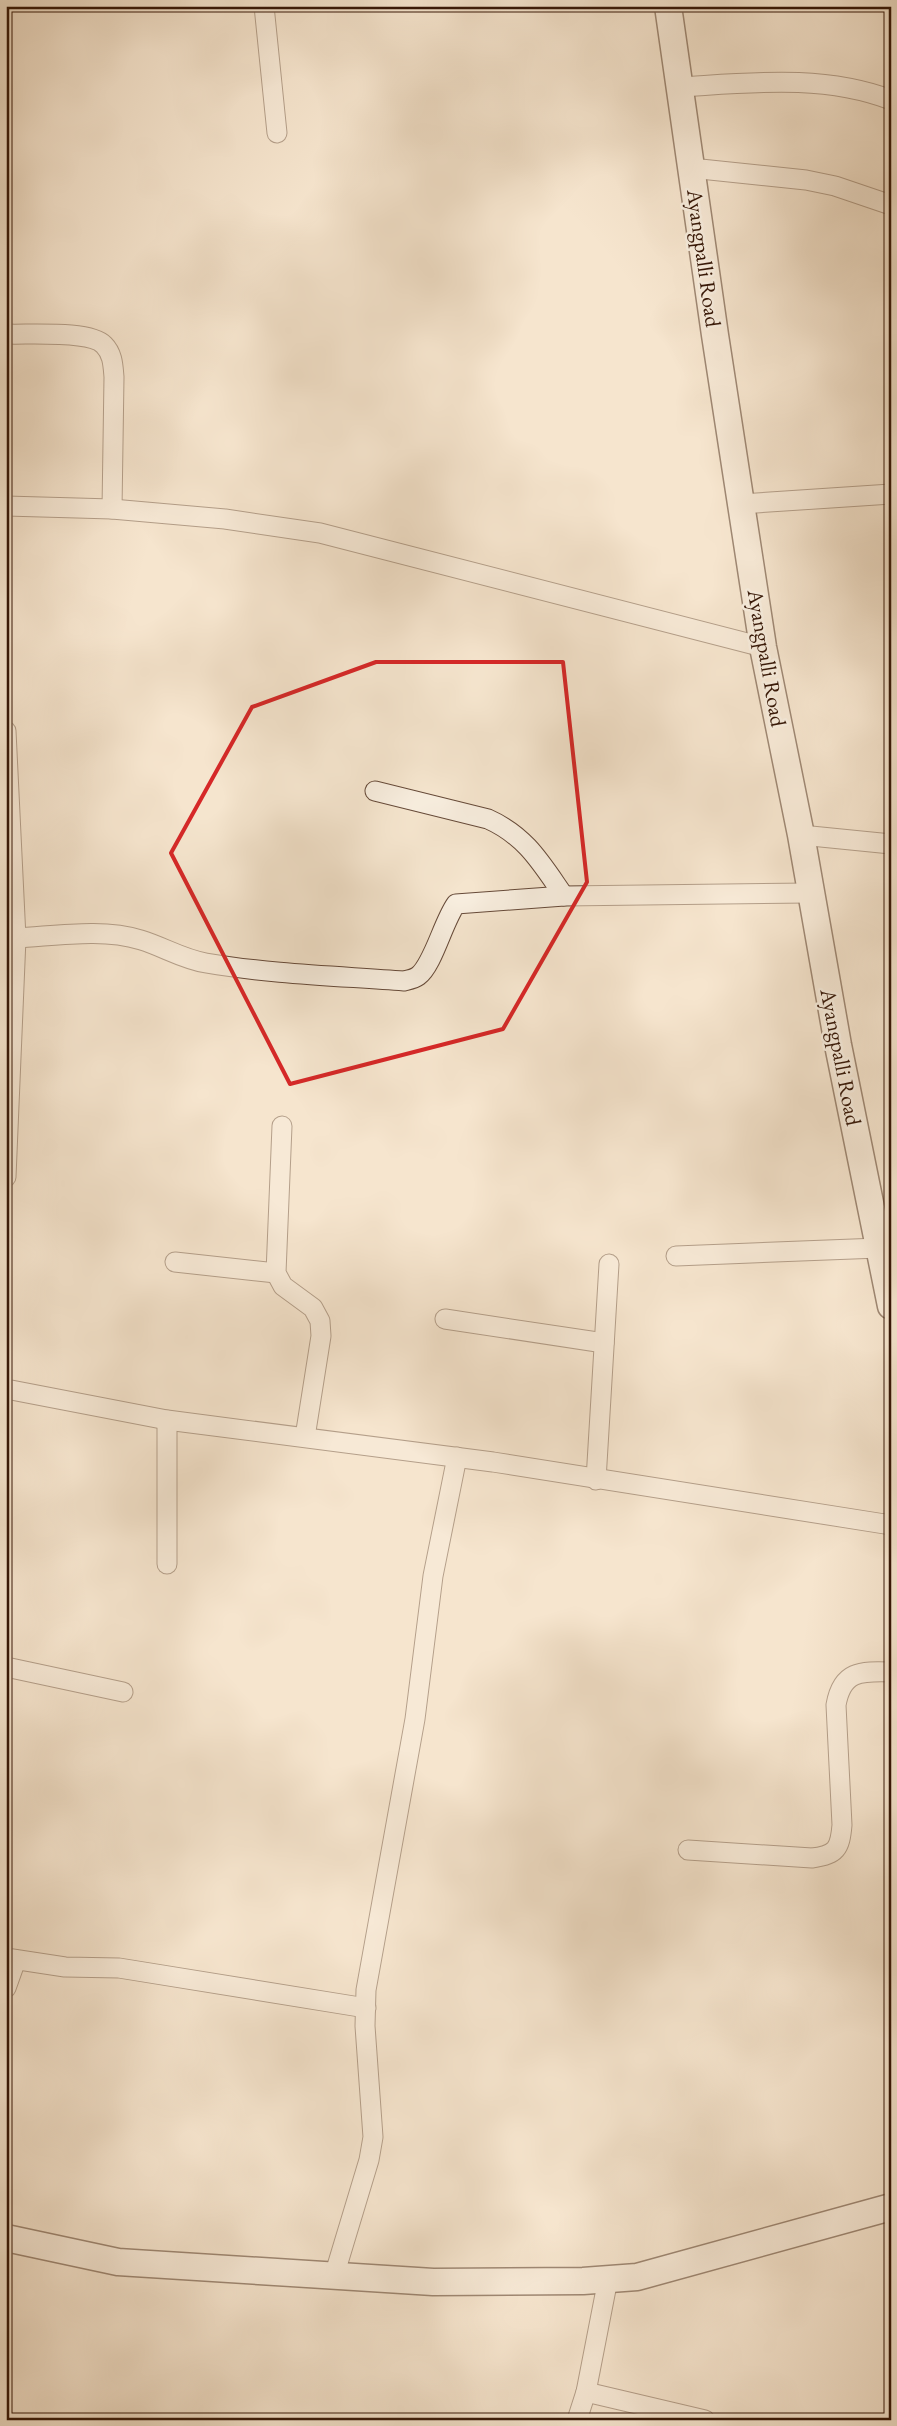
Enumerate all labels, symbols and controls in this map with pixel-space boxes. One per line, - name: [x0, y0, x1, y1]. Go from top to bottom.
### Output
- street label: Ayangpalli Road: [680, 186, 728, 330]
- street label: Ayangpalli Road: [740, 586, 794, 730]
- street label: Ayangpalli Road: [813, 985, 869, 1129]

